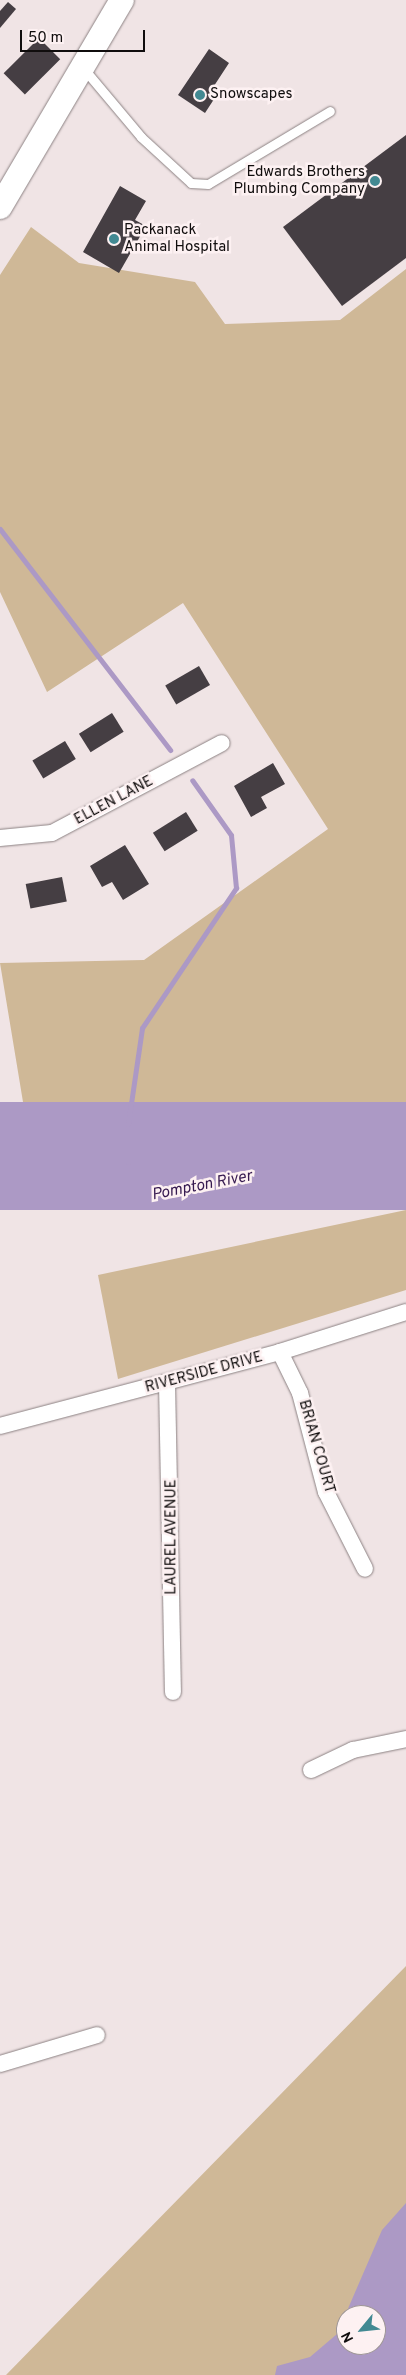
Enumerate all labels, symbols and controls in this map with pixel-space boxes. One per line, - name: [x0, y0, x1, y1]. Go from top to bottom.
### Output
- scale bar: [22, 20, 148, 52]
- text: 50 m: [28, 29, 63, 48]
- place label: Snowscapes: [210, 86, 293, 104]
- marker: Snowscapes: [194, 89, 206, 101]
- place label: Edwards Brothers Plumbing Company: [233, 163, 365, 198]
- marker: Edwards Brothers Plumbing Company: [369, 175, 381, 187]
- place label: Packanack Animal Hospital: [124, 221, 230, 256]
- marker: Packanack Animal Hospital: [108, 233, 120, 245]
- street label: ELLEN LANE: [71, 773, 157, 829]
- water label: Pompton River: [150, 1167, 254, 1205]
- street label: RIVERSIDE DRIVE: [143, 1349, 265, 1397]
- street label: BRIAN COURT: [294, 1398, 338, 1496]
- street label: LAUREL AVENUE: [163, 1479, 181, 1595]
- north arrow: [336, 2305, 386, 2355]
- text: N: [338, 2328, 358, 2345]

